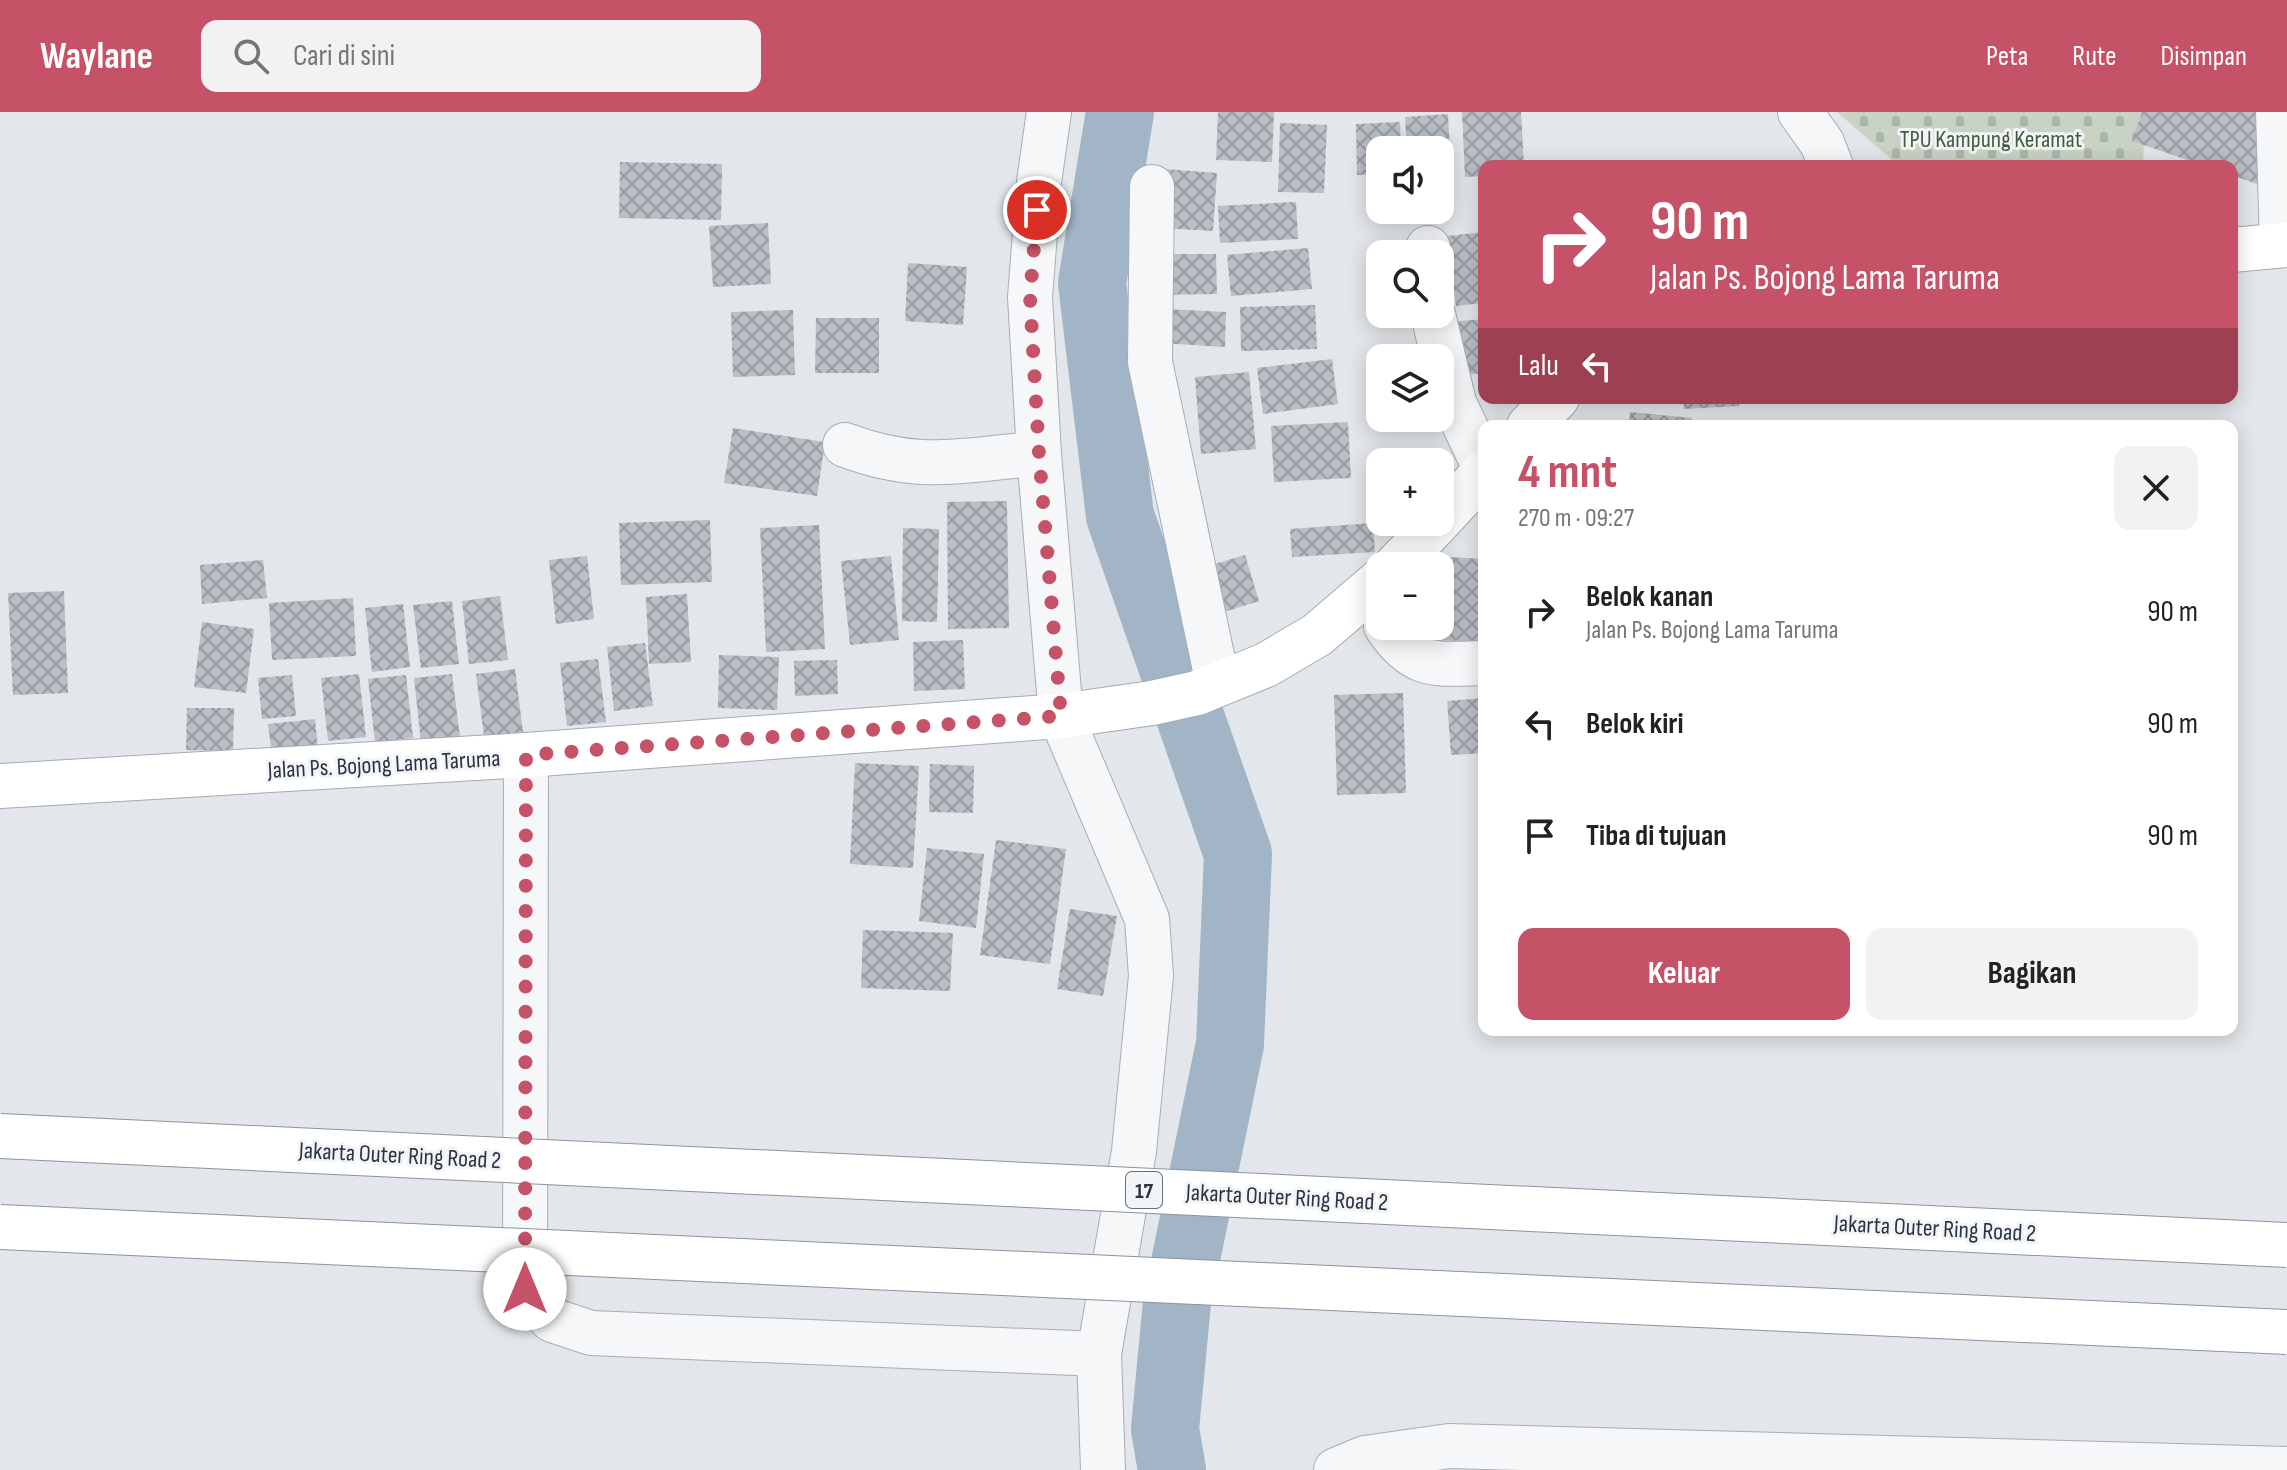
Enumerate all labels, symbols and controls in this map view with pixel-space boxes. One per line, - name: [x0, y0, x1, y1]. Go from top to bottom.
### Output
- search box: [201, 20, 761, 92]
- text: Waylane: [40, 34, 153, 79]
- icon: search: [229, 34, 273, 78]
- text: Cari di sini: [293, 38, 395, 74]
- text: Peta: [1986, 40, 2028, 73]
- text: Rute: [2072, 40, 2116, 73]
- text: Disimpan: [2160, 40, 2247, 73]
- park label: TPU Kampung Keramat: [1900, 125, 2082, 154]
- map controls: [1366, 136, 1454, 640]
- button: sound: [1366, 136, 1454, 224]
- pin: [1003, 176, 1071, 244]
- icon: arrive: [1015, 188, 1059, 232]
- text: 90 m: [1650, 189, 1749, 256]
- icon: right: [1518, 192, 1622, 296]
- button: search: [1366, 240, 1454, 328]
- text: Jalan Ps. Bojong Lama Taruma: [1650, 257, 2000, 300]
- button: layers: [1366, 344, 1454, 432]
- icon: left: [1575, 344, 1619, 388]
- text: Lalu: [1518, 348, 1559, 384]
- text: 4 mnt: [1518, 444, 1617, 501]
- button: close: [2114, 446, 2198, 530]
- button: +: [1366, 448, 1454, 536]
- text: 270 m · 09:27: [1518, 503, 1634, 534]
- button: −: [1366, 552, 1454, 640]
- text: Belok kanan: [1586, 579, 1713, 615]
- icon: right: [1518, 590, 1562, 634]
- text: 90 m: [2147, 594, 2198, 630]
- text: Jalan Ps. Bojong Lama Taruma: [1586, 615, 1839, 646]
- icon: left: [1518, 702, 1562, 746]
- text: Belok kiri: [1586, 706, 1684, 742]
- text: 90 m: [2147, 706, 2198, 742]
- street label: Jalan Ps. Bojong Lama Taruma: [266, 744, 501, 785]
- icon: arrive: [1518, 814, 1562, 858]
- text: Tiba di tujuan: [1586, 818, 1727, 854]
- text: 90 m: [2147, 818, 2198, 854]
- button: Keluar: [1518, 928, 1850, 1020]
- button: Bagikan: [1866, 928, 2198, 1020]
- street label: Jakarta Outer Ring Road 2: [297, 1136, 502, 1175]
- road number: 17: [1126, 1172, 1162, 1208]
- street label: Jakarta Outer Ring Road 2: [1184, 1178, 1389, 1217]
- street label: Jakarta Outer Ring Road 2: [1832, 1209, 2037, 1248]
- position arrow: [483, 1247, 567, 1331]

